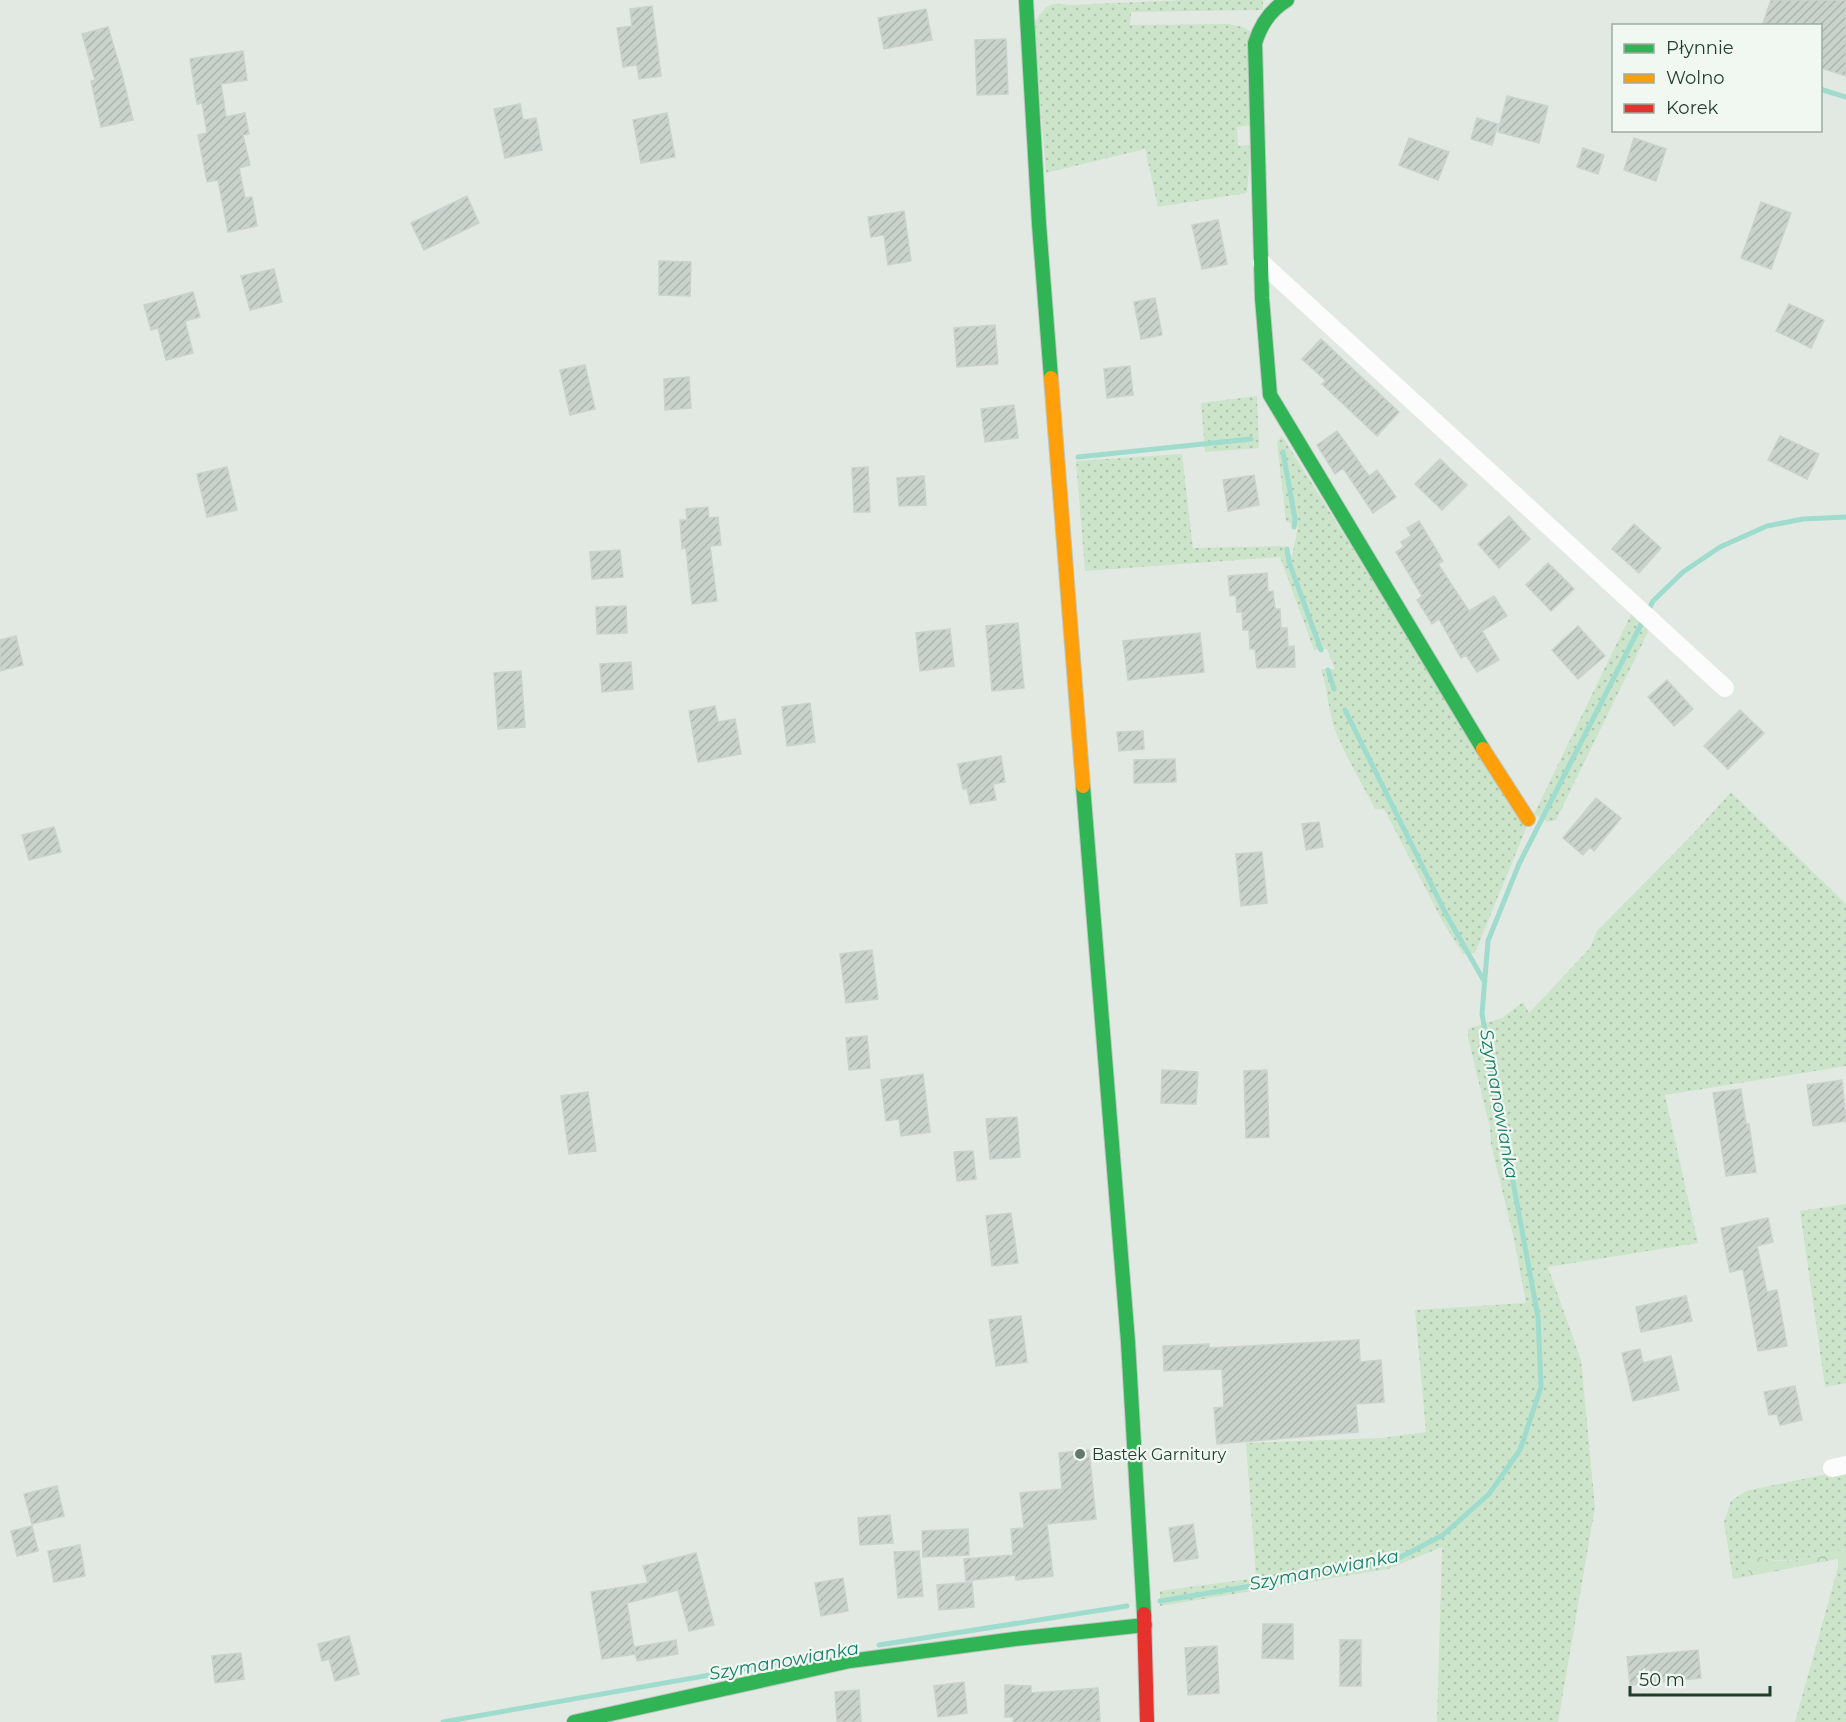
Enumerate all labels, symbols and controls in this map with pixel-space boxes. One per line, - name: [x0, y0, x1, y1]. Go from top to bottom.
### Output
- legend: [1612, 24, 1822, 132]
- text: Płynnie: [1666, 37, 1734, 59]
- text: Wolno: [1666, 67, 1725, 89]
- text: Korek: [1666, 97, 1719, 119]
- water label: Szymanowianka: [1475, 1027, 1523, 1181]
- place label: Bastek Garnitury: [1092, 1445, 1227, 1464]
- marker: Bastek Garnitury: [1073, 1447, 1087, 1461]
- water label: Szymanowianka: [1247, 1545, 1401, 1595]
- water label: Szymanowianka: [707, 1637, 861, 1685]
- scale bar: [1630, 1659, 1770, 1697]
- text: 50 m: [1639, 1669, 1685, 1691]

